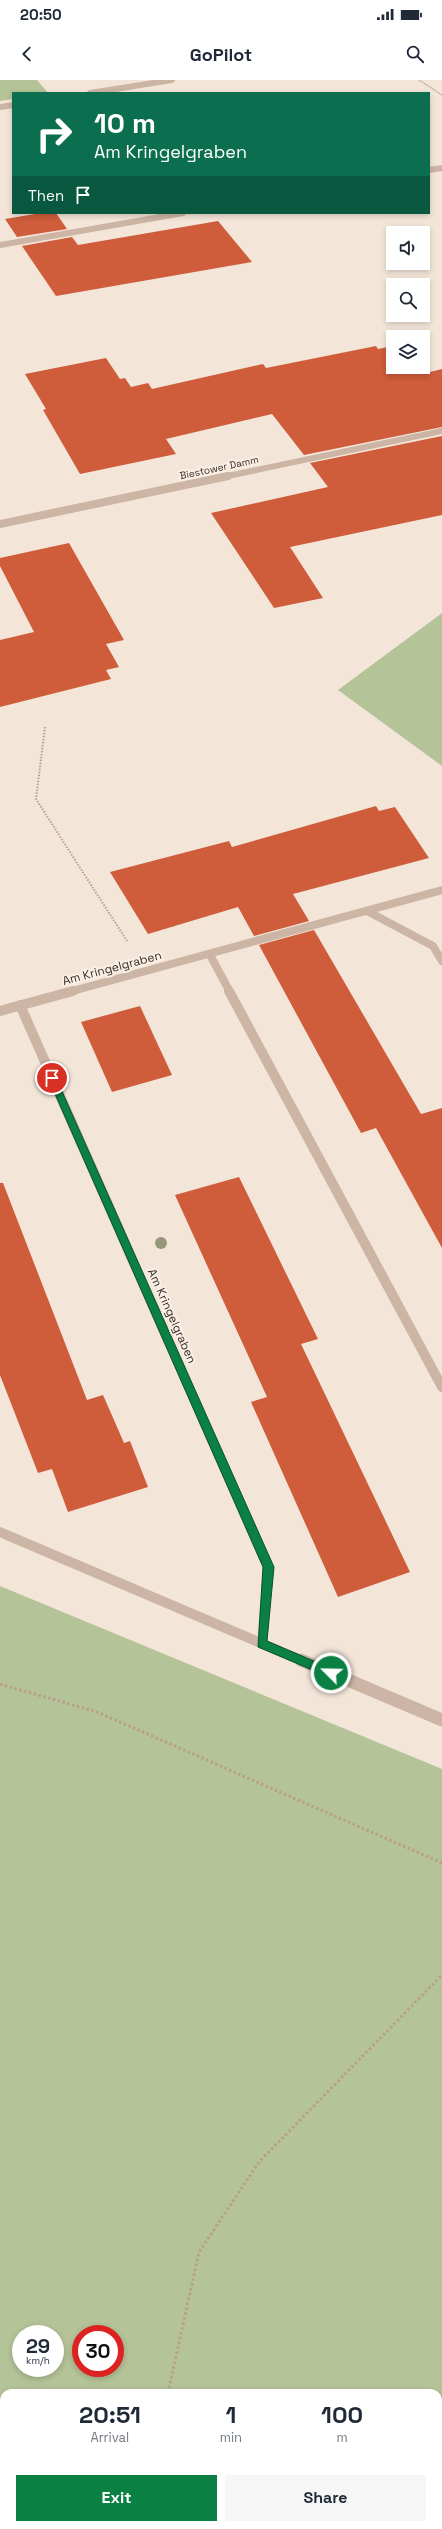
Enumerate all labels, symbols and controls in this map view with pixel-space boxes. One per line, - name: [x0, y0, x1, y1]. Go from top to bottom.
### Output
- text: 20:50: [20, 5, 62, 24]
- icon: back: [16, 43, 38, 65]
- text: GoPilot: [190, 43, 252, 66]
- icon: search: [404, 43, 426, 65]
- text: 10 m: [94, 105, 156, 141]
- icon: right: [28, 108, 80, 160]
- text: Am Kringelgraben: [94, 140, 247, 163]
- icon: arrive: [72, 184, 94, 206]
- text: Then: [28, 186, 64, 205]
- map controls: [386, 226, 430, 374]
- button: sound: [386, 226, 430, 270]
- button: search: [386, 278, 430, 322]
- button: layers: [386, 330, 430, 374]
- street label: Biestower Damm: [178, 453, 260, 482]
- street label: Am Kringelgraben: [61, 947, 163, 989]
- pin: [35, 1061, 69, 1095]
- icon: arrive: [41, 1067, 63, 1089]
- street label: Am Kringelgraben: [144, 1266, 200, 1366]
- position arrow: [310, 1652, 352, 1694]
- speed limit sign: 30: [72, 2325, 124, 2377]
- text: 29: [26, 2333, 50, 2359]
- text: km/h: [26, 2354, 50, 2367]
- text: 20:51: [79, 2399, 141, 2430]
- text: 1: [225, 2399, 236, 2430]
- text: 100: [321, 2399, 363, 2430]
- text: Arrival: [91, 2429, 129, 2446]
- text: min: [220, 2429, 242, 2446]
- text: m: [336, 2429, 348, 2446]
- button: Exit: [16, 2475, 217, 2521]
- button: Share: [225, 2475, 426, 2521]

